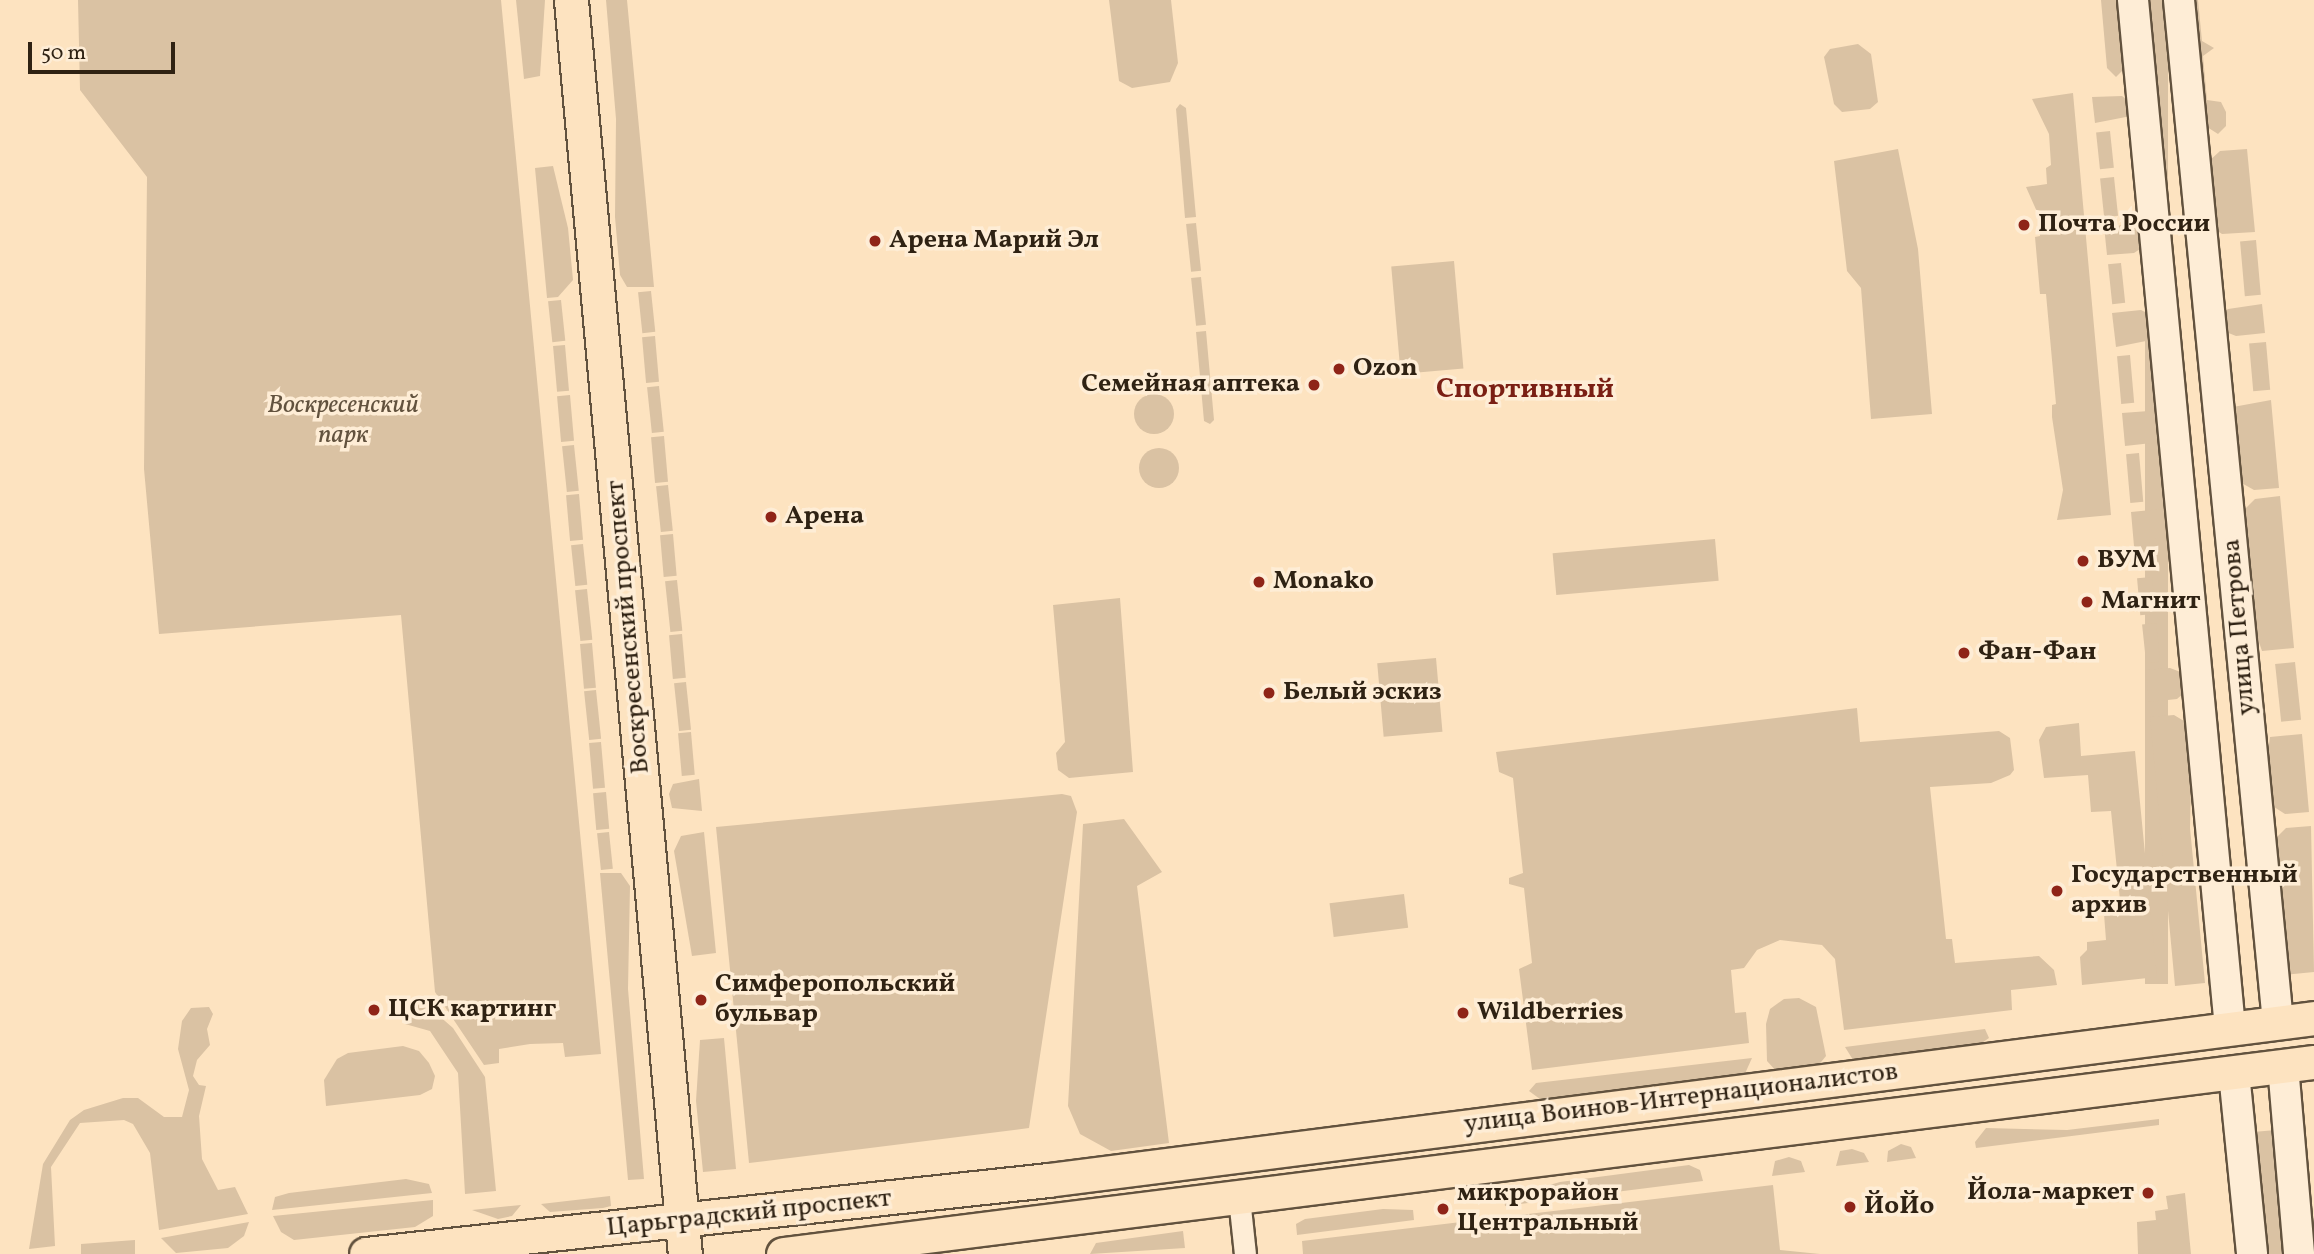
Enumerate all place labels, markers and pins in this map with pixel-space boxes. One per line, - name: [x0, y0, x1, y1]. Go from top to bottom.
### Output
- place label: Почта России: [2038, 209, 2210, 241]
- marker: Почта России: [2016, 217, 2032, 233]
- place label: Арена Марий Эл: [889, 225, 1099, 257]
- marker: Арена Марий Эл: [867, 233, 883, 249]
- place label: Ozon: [1353, 353, 1418, 385]
- marker: Ozon: [1331, 361, 1347, 377]
- place label: Семейная аптека: [1081, 369, 1300, 401]
- marker: Семейная аптека: [1306, 377, 1322, 393]
- place label: Арена: [785, 501, 864, 533]
- marker: Арена: [763, 509, 779, 525]
- place label: ВУМ: [2097, 545, 2156, 577]
- marker: ВУМ: [2075, 553, 2091, 569]
- place label: Monako: [1273, 566, 1374, 598]
- marker: Monako: [1251, 574, 1267, 590]
- place label: Магнит: [2101, 586, 2201, 618]
- marker: Магнит: [2079, 594, 2095, 610]
- place label: Фан-Фан: [1978, 637, 2096, 669]
- marker: Фан-Фан: [1956, 645, 1972, 661]
- place label: Белый эскиз: [1283, 677, 1442, 709]
- marker: Белый эскиз: [1261, 685, 1277, 701]
- place label: Государственный архив: [2071, 860, 2298, 922]
- marker: Государственный архив: [2049, 883, 2065, 899]
- place label: Симферопольский бульвар: [715, 969, 955, 1030]
- marker: Симферопольский бульвар: [693, 992, 709, 1008]
- place label: ЦСК картинг: [388, 994, 556, 1026]
- place label: Wildberries: [1477, 997, 1624, 1029]
- marker: ЦСК картинг: [366, 1002, 382, 1018]
- marker: Wildberries: [1455, 1005, 1471, 1021]
- place label: Йола-маркет: [1967, 1177, 2134, 1209]
- place label: микрорайон Центральный: [1457, 1178, 1639, 1240]
- marker: Йола-маркет: [2140, 1185, 2156, 1201]
- place label: ЙоЙо: [1864, 1191, 1934, 1223]
- marker: ЙоЙо: [1842, 1199, 1858, 1215]
- marker: микрорайон Центральный: [1435, 1201, 1451, 1217]

